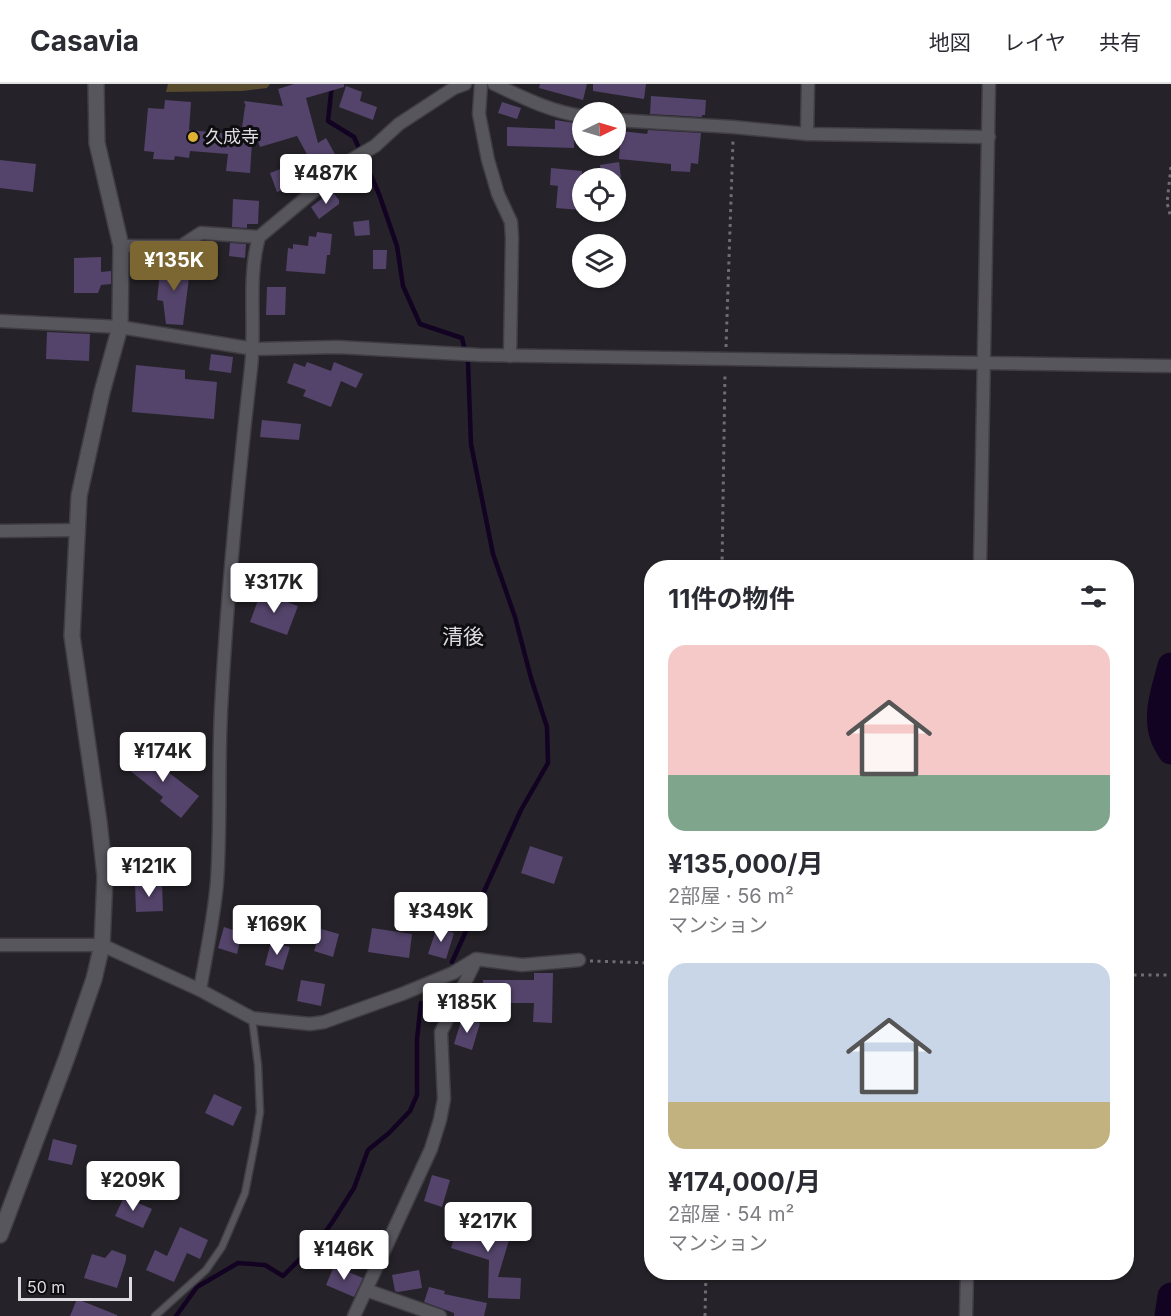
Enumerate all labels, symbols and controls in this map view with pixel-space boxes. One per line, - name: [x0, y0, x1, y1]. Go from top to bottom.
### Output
- text: Casavia: [30, 24, 139, 58]
- text: 地図: [929, 30, 971, 55]
- text: レイヤ: [1004, 30, 1066, 55]
- text: 共有: [1099, 30, 1141, 55]
- north arrow: [572, 102, 626, 156]
- map controls: [572, 102, 626, 288]
- place label: 久成寺: [205, 126, 259, 147]
- marker: 久成寺: [186, 130, 200, 144]
- pin: ¥487K: [284, 154, 368, 205]
- text: ¥487K: [294, 161, 358, 185]
- button: locate: [572, 168, 626, 222]
- button: layers: [572, 234, 626, 288]
- pin: ¥135K: [132, 241, 216, 292]
- text: ¥135K: [144, 248, 204, 272]
- pin: ¥317K: [232, 563, 316, 614]
- text: ¥317K: [245, 570, 303, 594]
- icon: filters: [1077, 580, 1110, 613]
- text: 11件の物件: [668, 583, 794, 614]
- district label: 清後: [442, 624, 484, 649]
- icon: home: [835, 684, 943, 792]
- pin: ¥174K: [121, 732, 205, 783]
- text: ¥174K: [134, 739, 192, 763]
- pin: ¥121K: [107, 847, 191, 898]
- text: ¥135,000/月: [668, 848, 823, 879]
- text: ¥121K: [121, 854, 177, 878]
- text: 2部屋 · 56 m²: [668, 884, 794, 908]
- pin: ¥349K: [399, 892, 483, 943]
- text: ¥349K: [408, 899, 474, 923]
- pin: ¥169K: [235, 905, 319, 956]
- text: ¥169K: [247, 912, 307, 936]
- text: マンション: [668, 913, 768, 937]
- pin: ¥185K: [425, 983, 509, 1034]
- text: ¥185K: [437, 990, 497, 1014]
- icon: home: [835, 1002, 943, 1110]
- pin: ¥209K: [91, 1161, 175, 1212]
- text: ¥174,000/月: [668, 1166, 821, 1197]
- text: ¥209K: [101, 1168, 165, 1192]
- pin: ¥217K: [446, 1202, 530, 1253]
- text: 2部屋 · 54 m²: [668, 1202, 794, 1226]
- text: ¥217K: [459, 1209, 517, 1233]
- pin: ¥146K: [302, 1230, 386, 1281]
- text: マンション: [668, 1231, 768, 1255]
- text: ¥146K: [314, 1237, 374, 1261]
- scale bar: [18, 1274, 132, 1302]
- text: 50 m: [27, 1277, 65, 1297]

